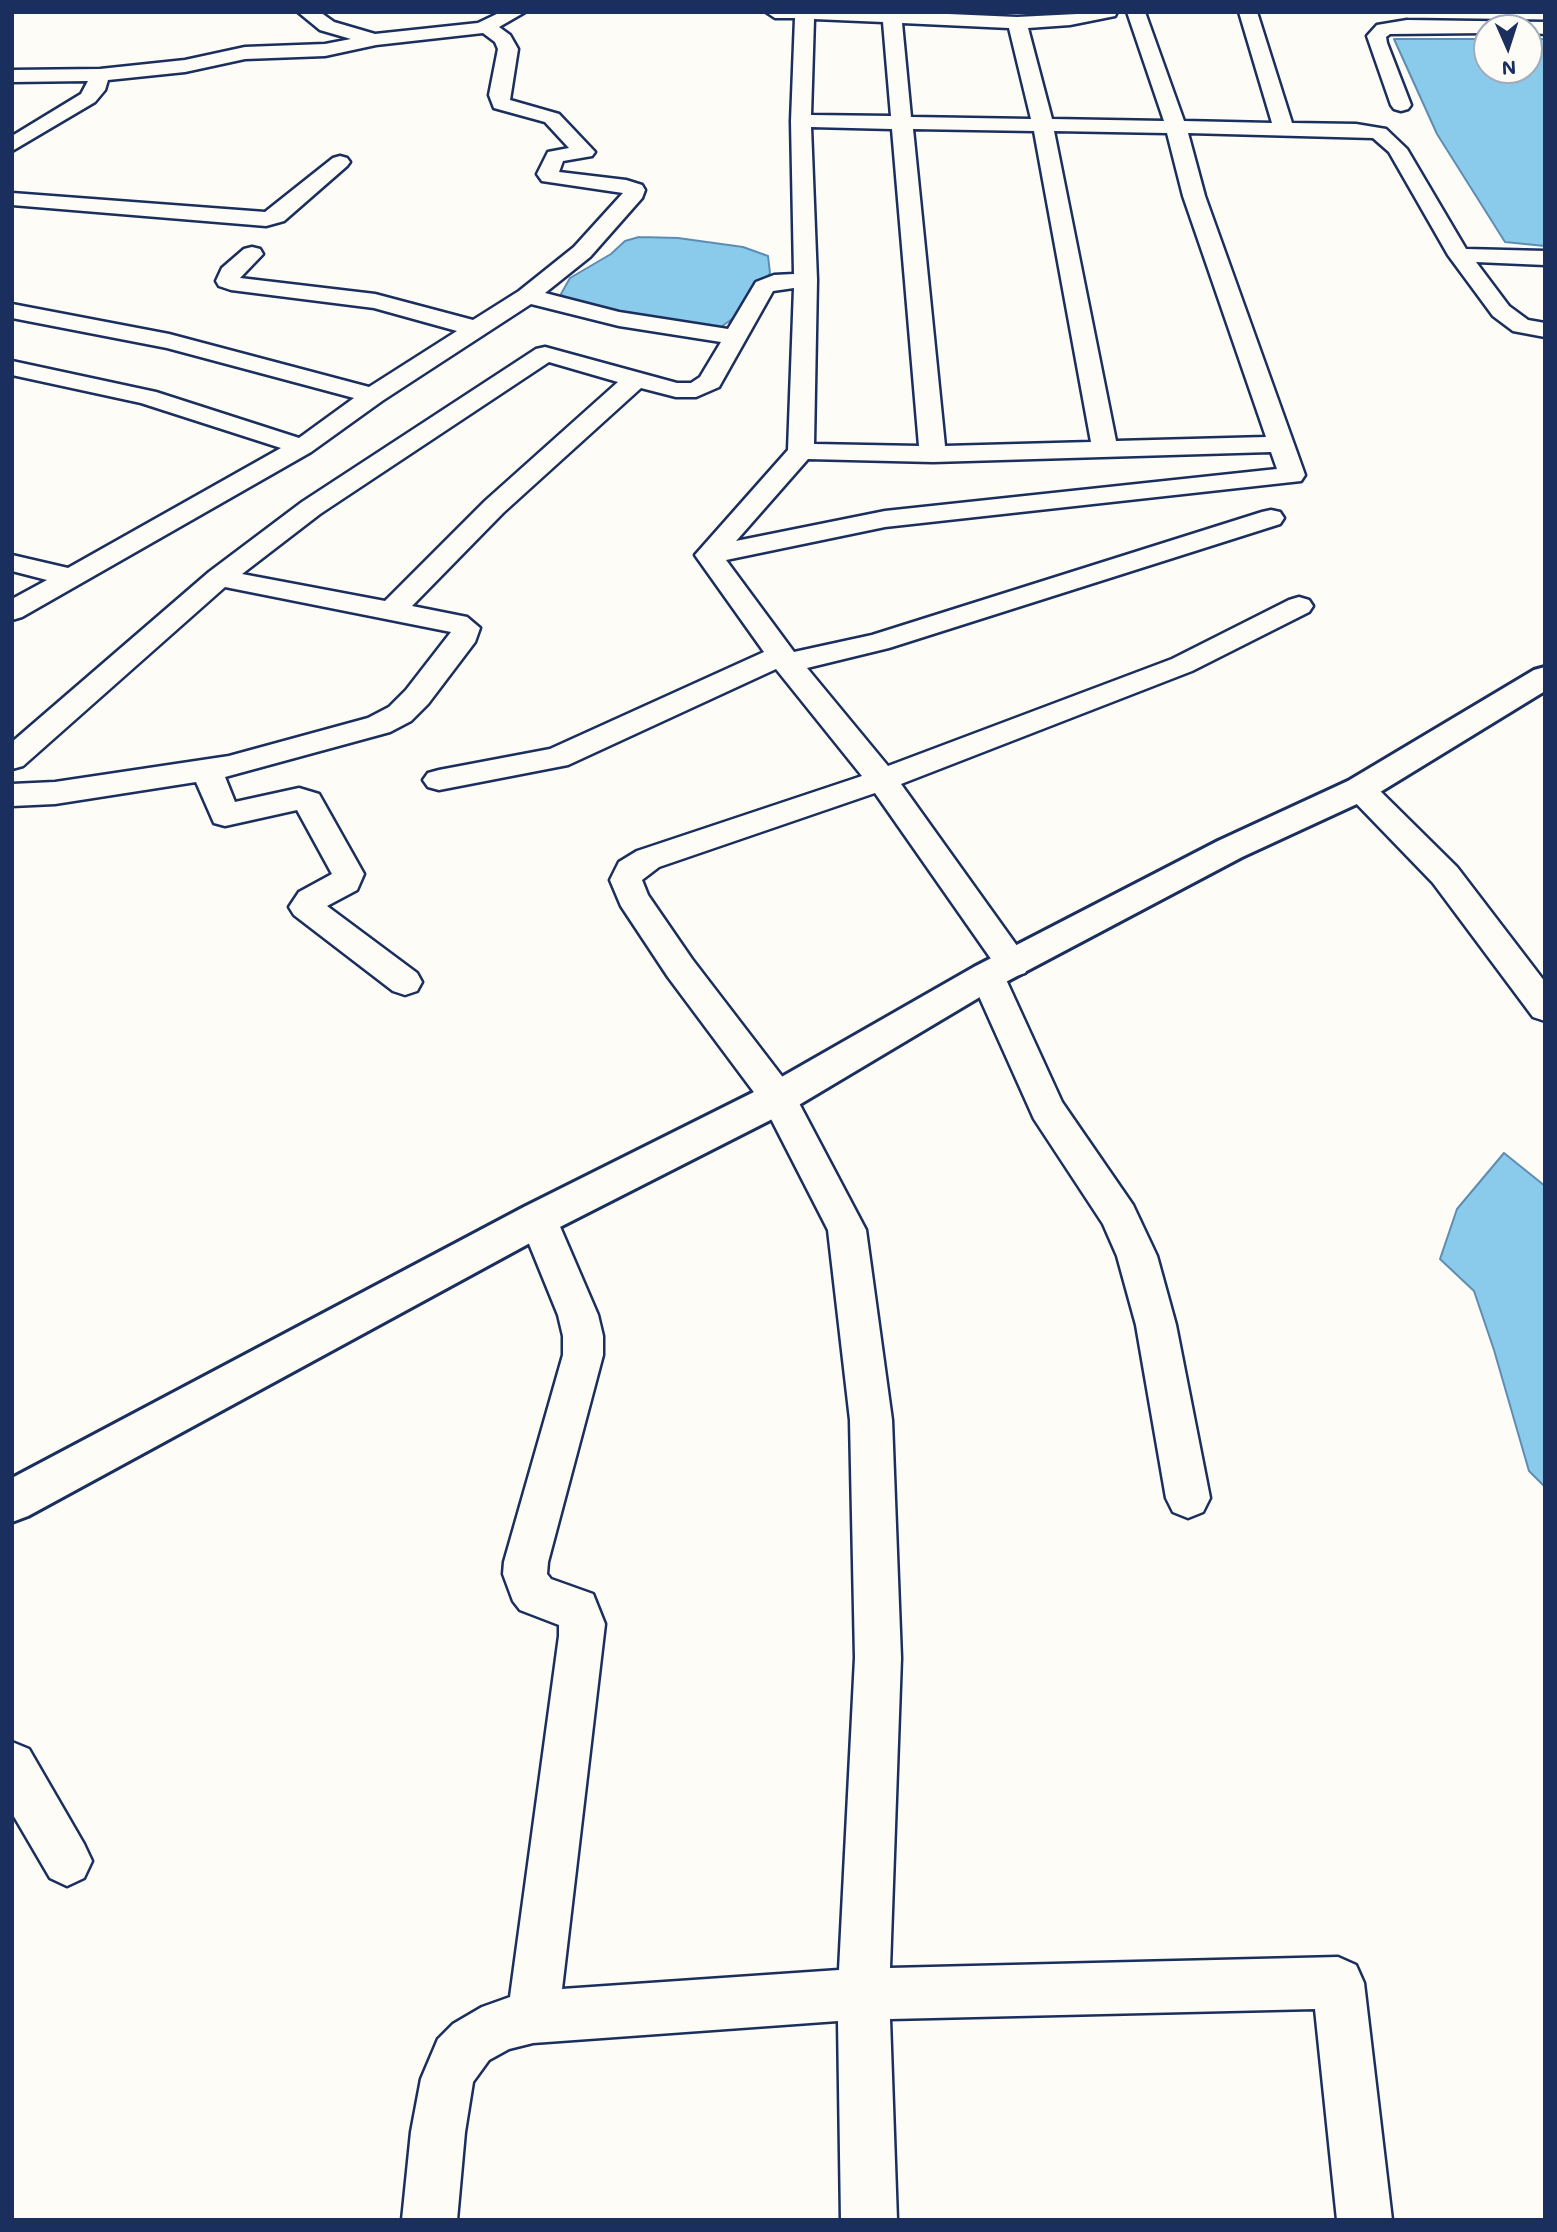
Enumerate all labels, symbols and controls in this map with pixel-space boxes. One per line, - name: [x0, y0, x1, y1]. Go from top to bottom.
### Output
- north arrow: [1473, 14, 1543, 84]
- text: N: [1501, 56, 1517, 81]

